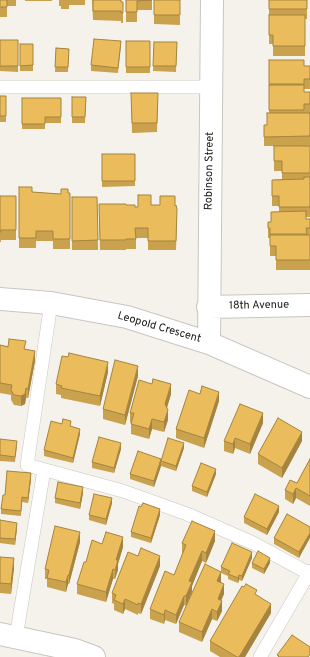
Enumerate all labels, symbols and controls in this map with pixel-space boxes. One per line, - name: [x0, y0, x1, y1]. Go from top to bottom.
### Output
- street label: Robinson Street: [203, 132, 217, 210]
- street label: 18th Avenue: [229, 299, 289, 313]
- street label: Leopold Crescent: [116, 310, 202, 346]

